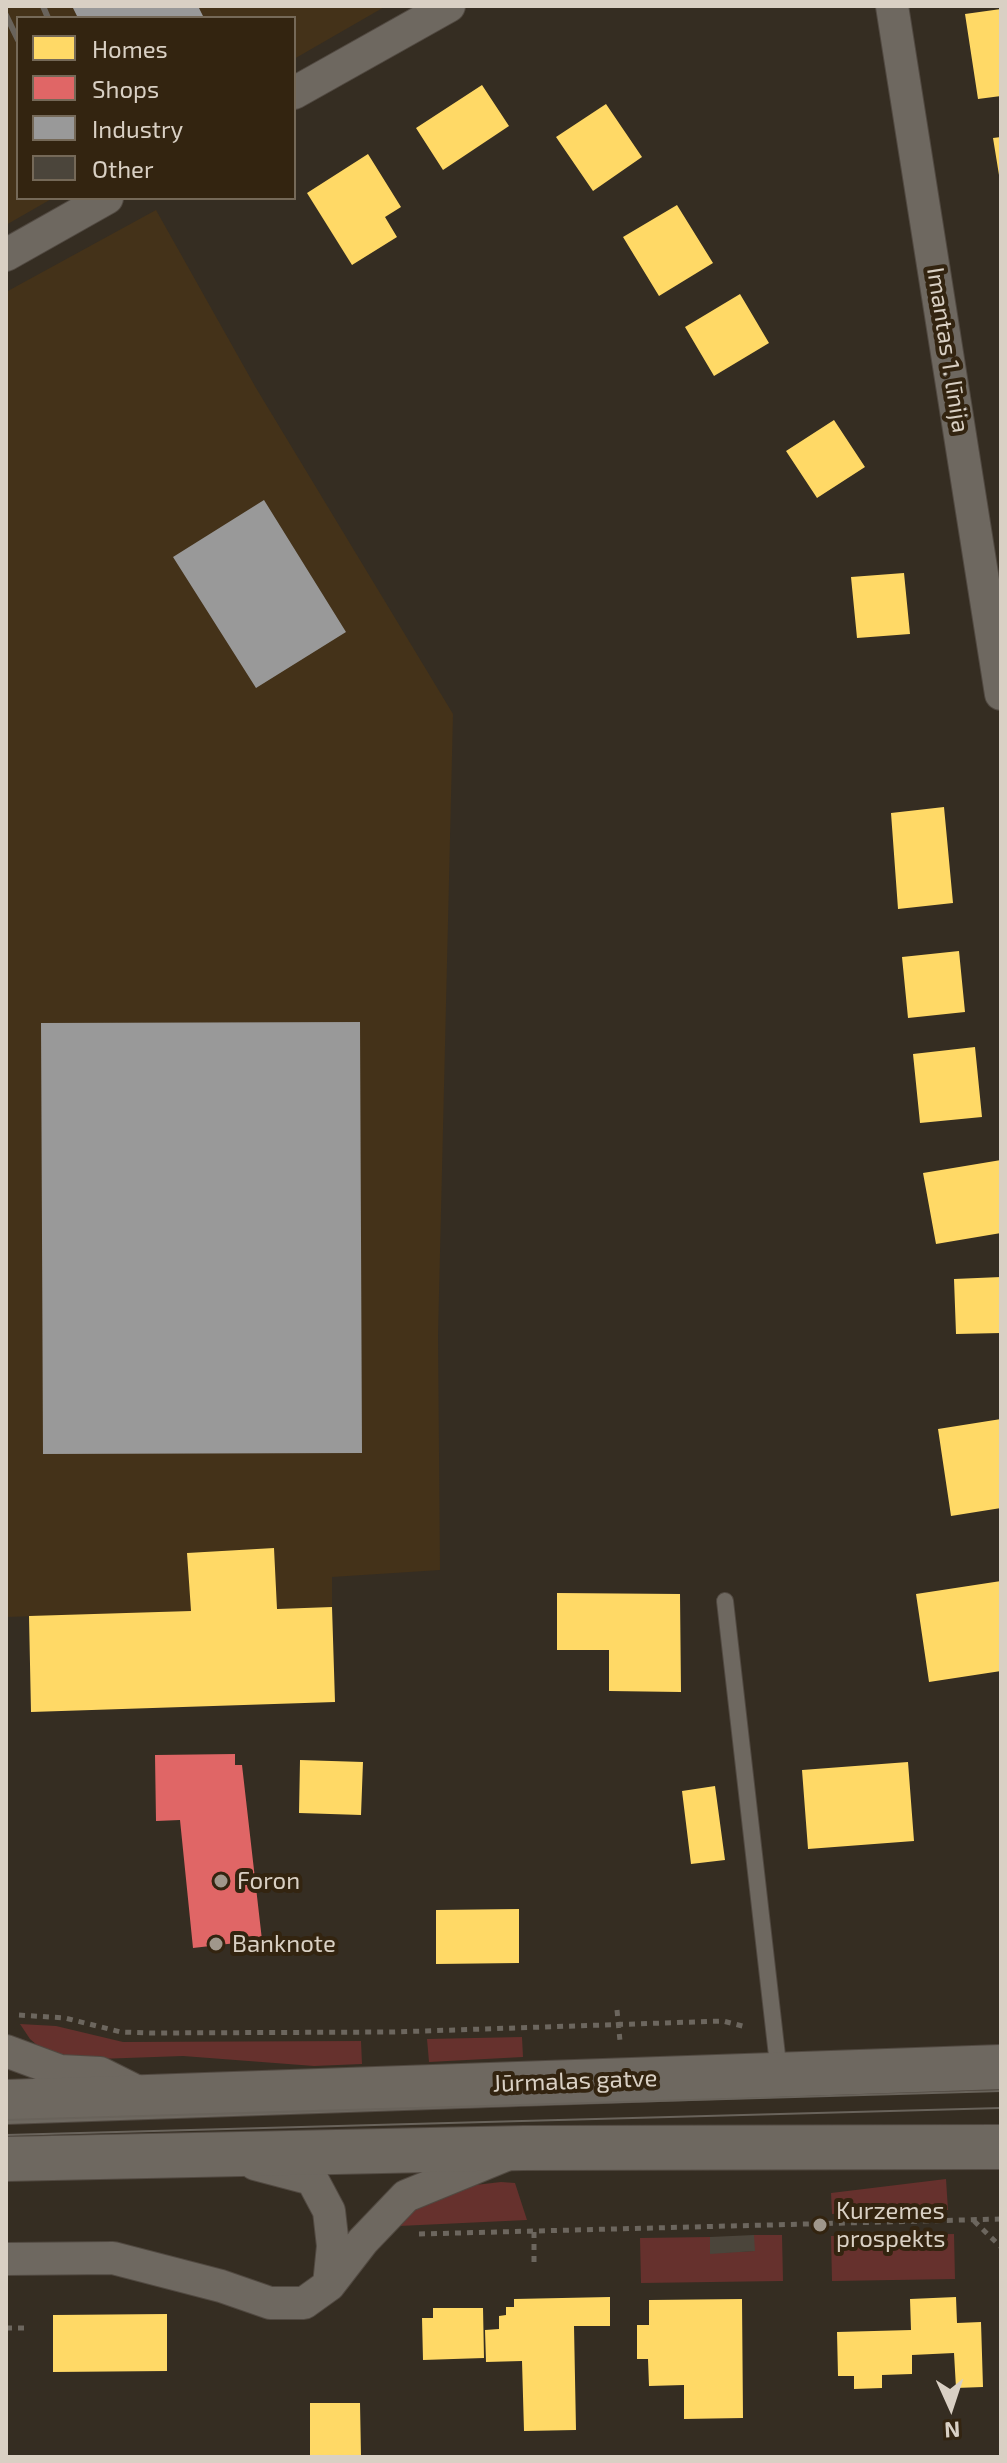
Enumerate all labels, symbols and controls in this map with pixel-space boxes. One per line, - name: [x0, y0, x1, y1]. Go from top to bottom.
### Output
- legend: [16, 16, 296, 200]
- text: Homes: [92, 34, 168, 63]
- text: Shops: [92, 74, 159, 103]
- text: Industry: [92, 114, 183, 143]
- text: Other: [92, 154, 154, 183]
- street label: Imantas 1. līnija: [921, 265, 975, 435]
- place label: Foron: [237, 1867, 300, 1895]
- marker: Foron: [212, 1872, 230, 1890]
- place label: Banknote: [232, 1930, 336, 1958]
- marker: Banknote: [207, 1935, 225, 1953]
- street label: Jūrmalas gatve: [492, 2064, 658, 2098]
- place label: Kurzemes prospekts: [836, 2197, 945, 2253]
- marker: Kurzemes prospekts: [811, 2216, 829, 2234]
- north arrow: [911, 2367, 991, 2447]
- text: N: [944, 2418, 961, 2444]

